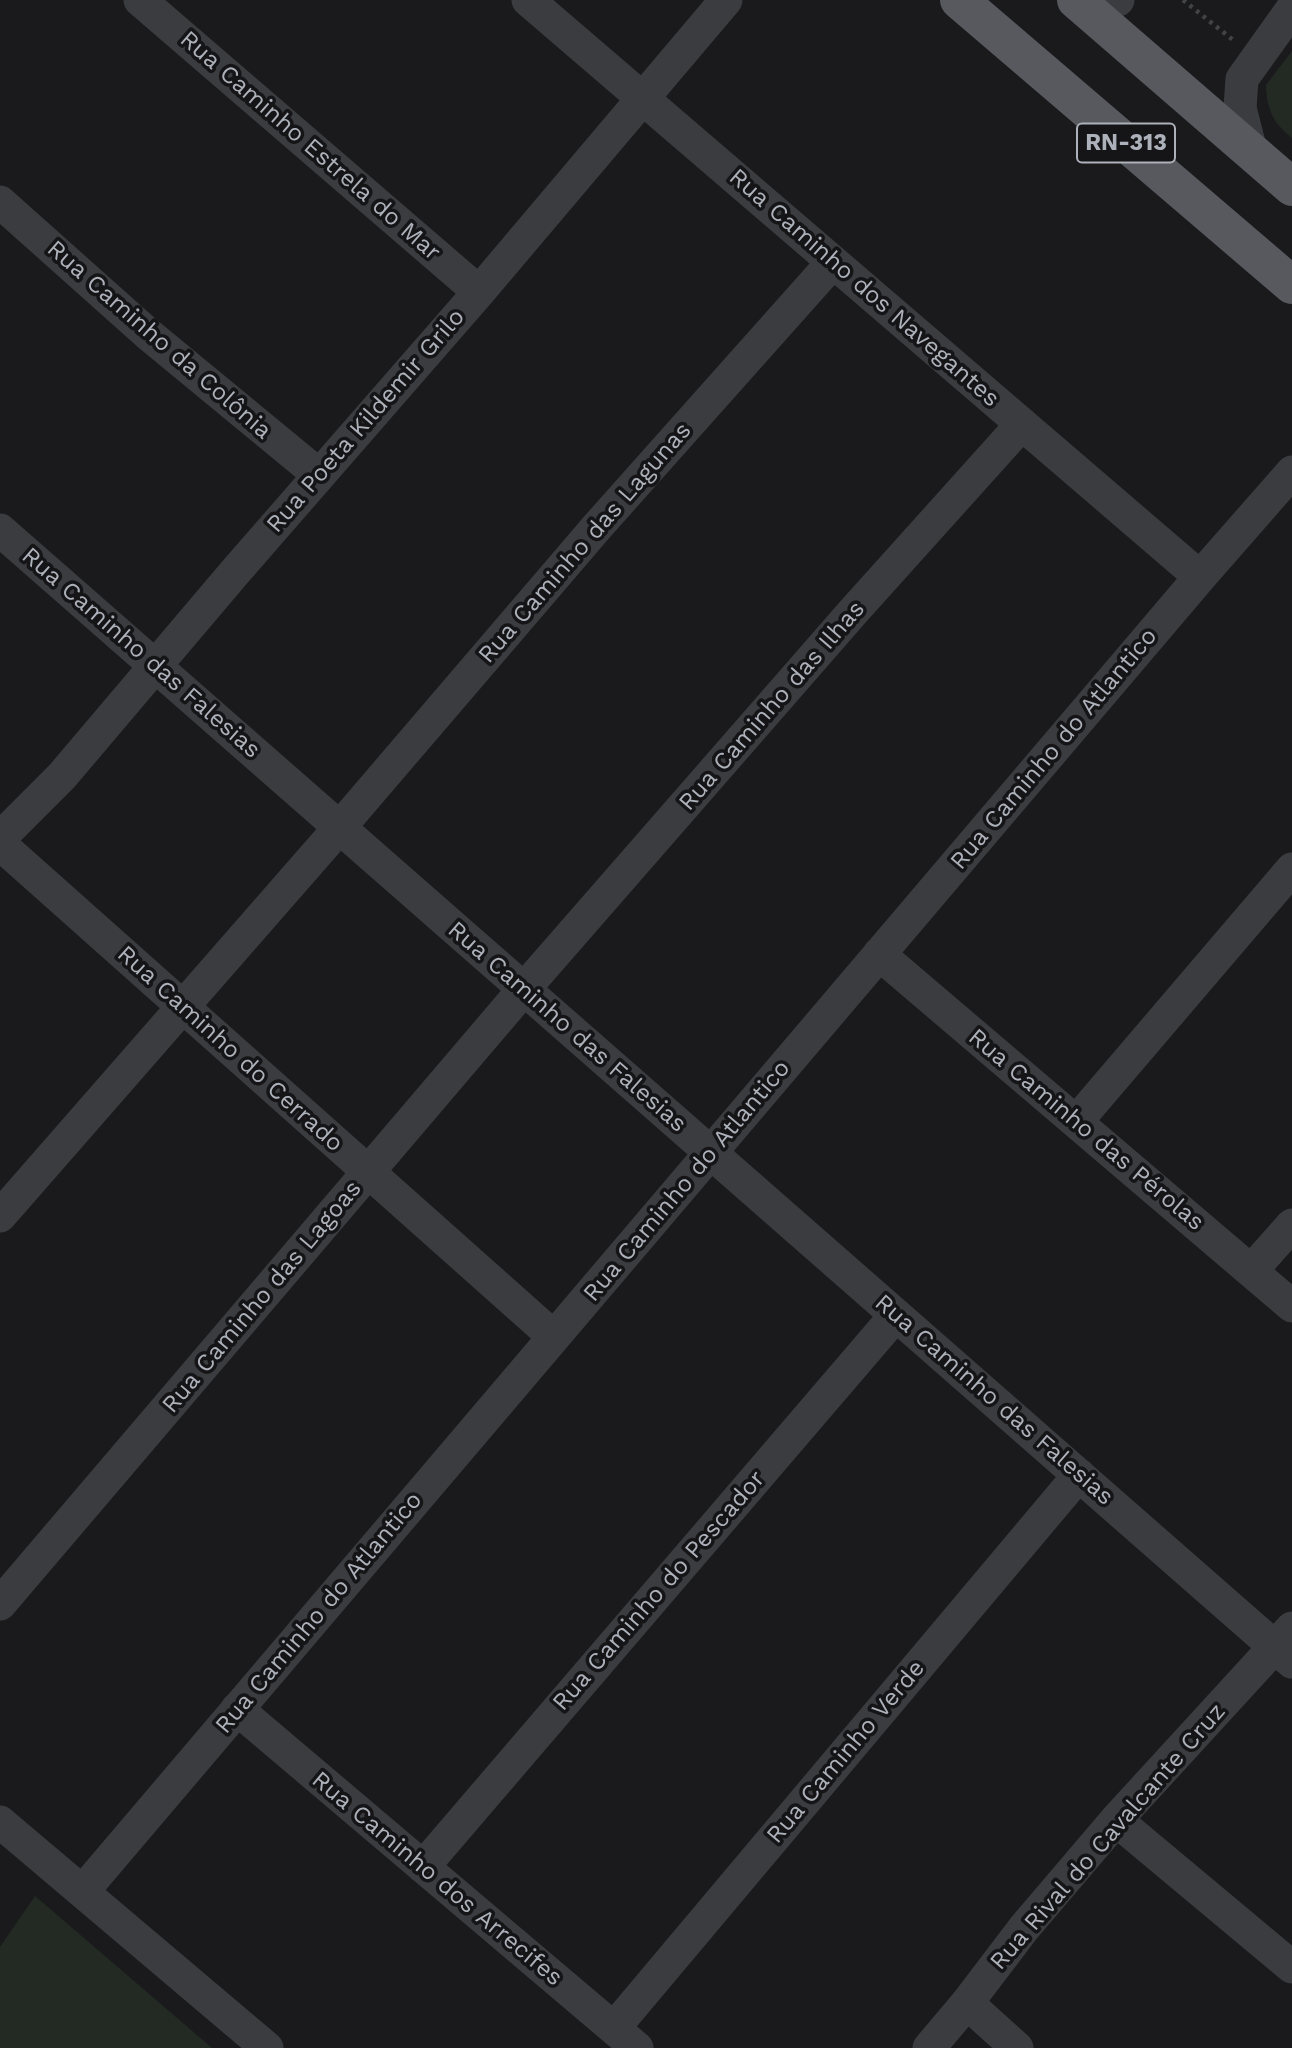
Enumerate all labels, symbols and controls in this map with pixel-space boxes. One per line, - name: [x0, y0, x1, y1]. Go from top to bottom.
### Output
- street label: Rua Caminho Estrela do Mar: [174, 25, 446, 267]
- road number: RN-313: [1077, 124, 1175, 162]
- street label: Rua Caminho dos Navegantes: [723, 163, 1005, 413]
- street label: Rua Caminho da Colônia: [41, 235, 277, 445]
- street label: Rua Poeta Kildemir Grilo: [261, 303, 471, 539]
- street label: Rua Caminho das Lagunas: [472, 417, 698, 669]
- street label: Rua Caminho das Falesias: [16, 541, 266, 765]
- street label: Rua Caminho das Ilhas: [673, 595, 871, 817]
- street label: Rua Caminho do Atlantico: [944, 622, 1164, 876]
- street label: Rua Caminho das Falesias: [442, 915, 692, 1139]
- street label: Rua Caminho do Cerrado: [111, 940, 349, 1158]
- street label: Rua Caminho das Pérolas: [962, 1023, 1210, 1237]
- street label: Rua Caminho do Atlantico: [577, 1054, 797, 1308]
- street label: Rua Caminho das Lagoas: [156, 1175, 368, 1419]
- street label: Rua Caminho das Falesias: [869, 1288, 1119, 1512]
- street label: Rua Caminho do Pescador: [547, 1465, 771, 1717]
- street label: Rua Caminho do Atlantico: [209, 1486, 429, 1740]
- street label: Rua Caminho Verde: [761, 1654, 931, 1850]
- street label: Rua Rival do Cavalcante Cruz: [984, 1698, 1232, 1976]
- street label: Rua Caminho dos Arrecifes: [306, 1766, 568, 1992]

